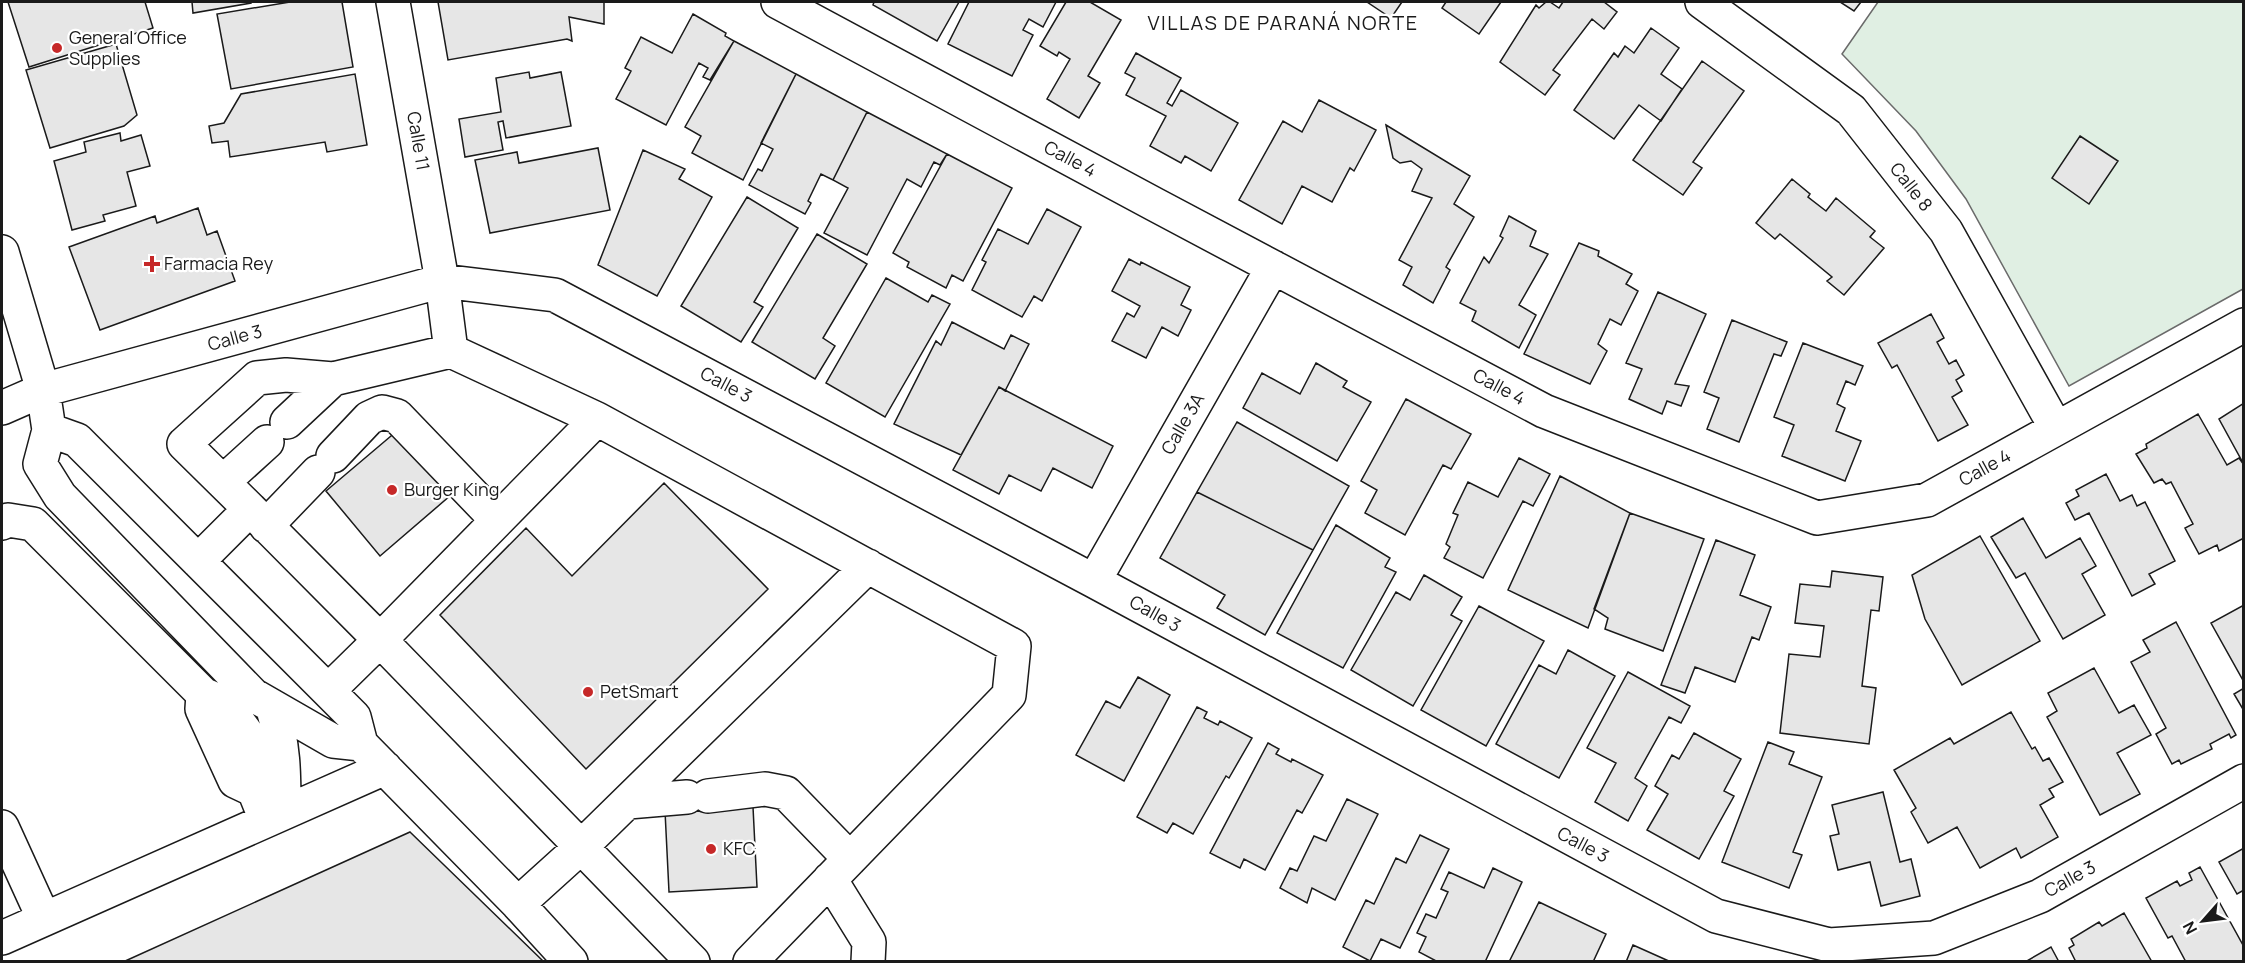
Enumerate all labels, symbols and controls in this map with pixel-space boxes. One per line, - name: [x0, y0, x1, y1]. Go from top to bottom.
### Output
- district label: VILLAS DE PARANÁ NORTE: [1147, 9, 1419, 36]
- place label: General Office Supplies: [69, 25, 187, 70]
- marker: General Office Supplies: [50, 41, 64, 55]
- street label: Calle 11: [402, 109, 436, 172]
- street label: Calle 4: [1040, 134, 1101, 182]
- street label: Calle 8: [1885, 157, 1938, 216]
- place label: Farmacia Rey: [164, 251, 274, 275]
- marker: Farmacia Rey: [145, 257, 159, 271]
- street label: Calle 3: [205, 318, 265, 356]
- street label: Calle 3: [696, 361, 757, 408]
- street label: Calle 4: [1469, 362, 1530, 410]
- street label: Calle 3A: [1155, 388, 1210, 458]
- street label: Calle 4: [1954, 443, 2015, 491]
- place label: Burger King: [404, 477, 499, 501]
- marker: Burger King: [385, 483, 399, 497]
- street label: Calle 3: [1125, 589, 1186, 637]
- place label: PetSmart: [600, 679, 679, 703]
- marker: PetSmart: [581, 685, 595, 699]
- street label: Calle 3: [1553, 821, 1614, 868]
- place label: KFC: [723, 836, 756, 860]
- marker: KFC: [704, 842, 718, 856]
- street label: Calle 3: [2039, 854, 2100, 902]
- north arrow: [2173, 891, 2233, 951]
- text: N: [2177, 918, 2202, 938]

